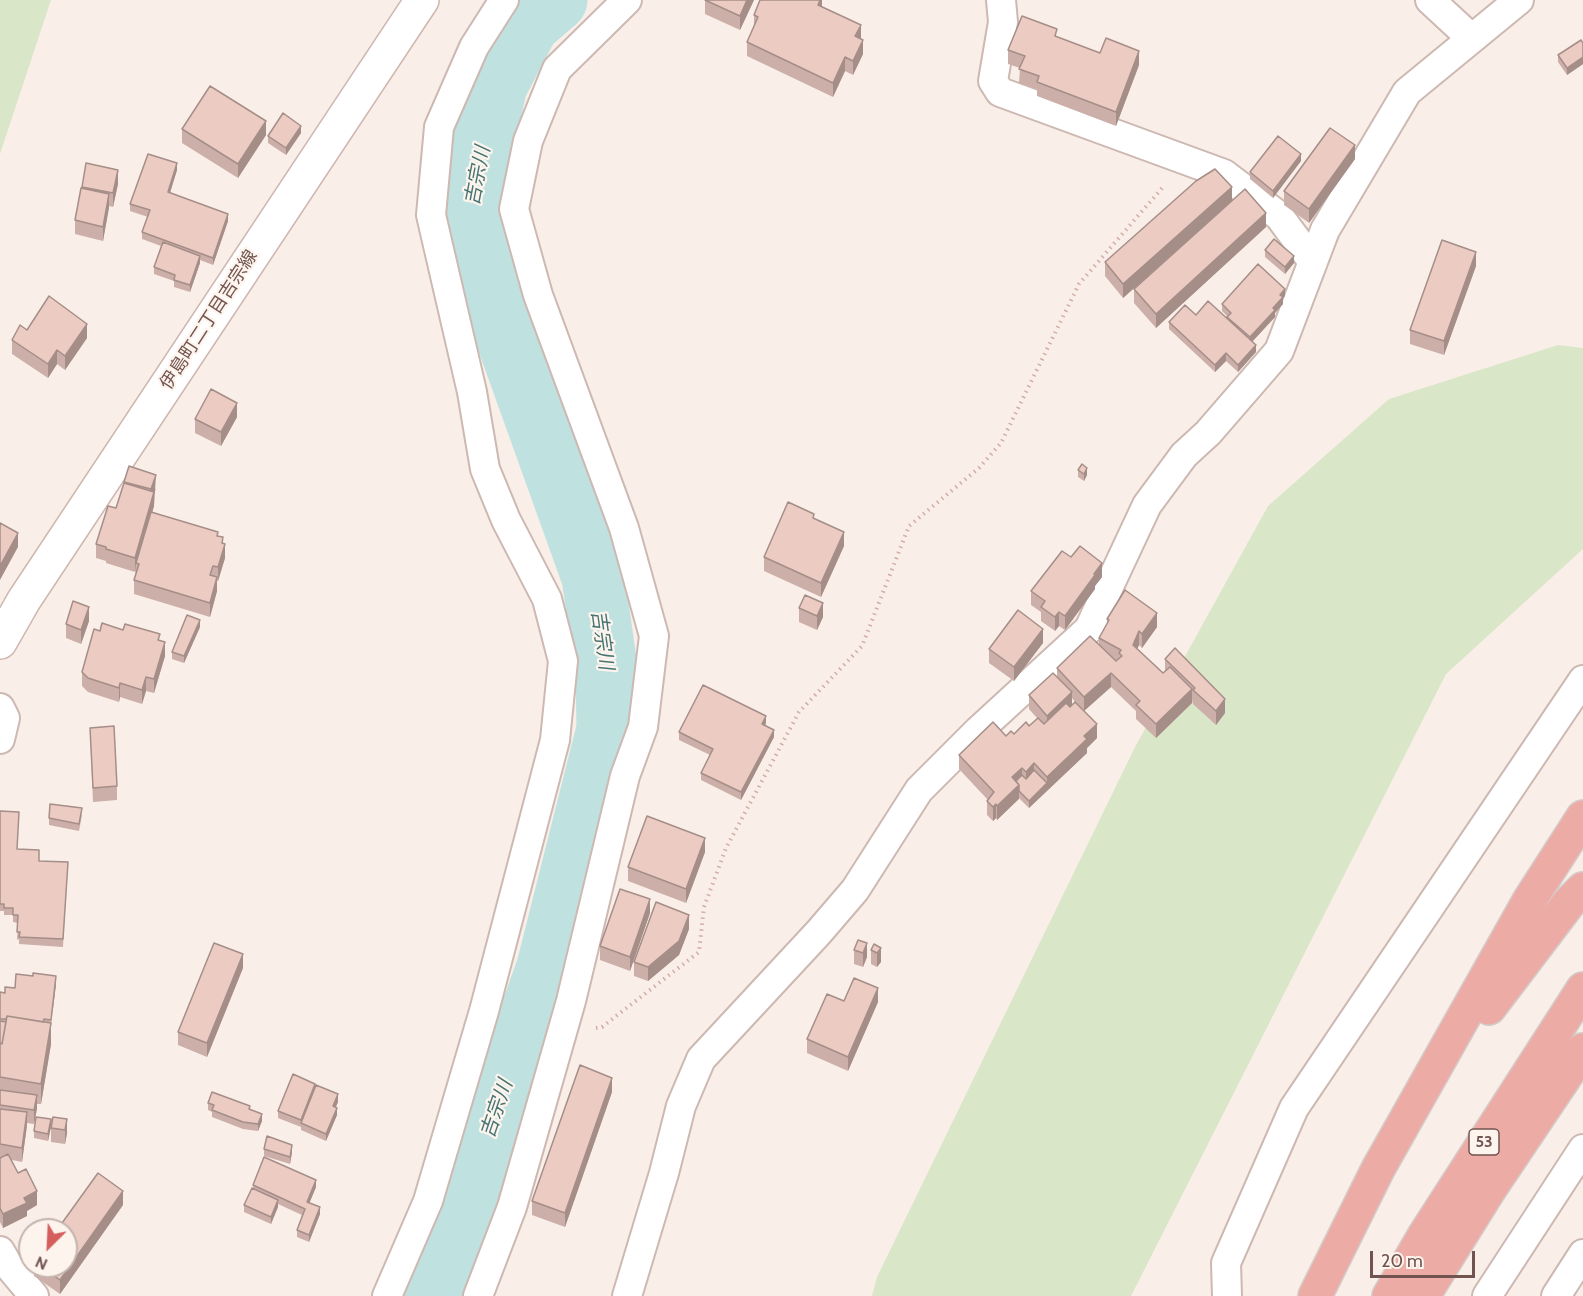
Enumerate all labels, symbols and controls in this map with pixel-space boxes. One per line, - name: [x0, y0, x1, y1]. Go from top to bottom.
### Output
- water label: 吉宗川: [460, 144, 496, 208]
- street label: 伊島町二丁目吉宗線: [156, 246, 262, 394]
- water label: 吉宗川: [586, 609, 618, 671]
- water label: 吉宗川: [476, 1077, 518, 1141]
- road number: 53: [1469, 1129, 1499, 1155]
- north arrow: [18, 1218, 78, 1278]
- scale bar: [1373, 1239, 1478, 1277]
- text: 20 m: [1381, 1250, 1423, 1272]
- text: N: [32, 1252, 50, 1274]

